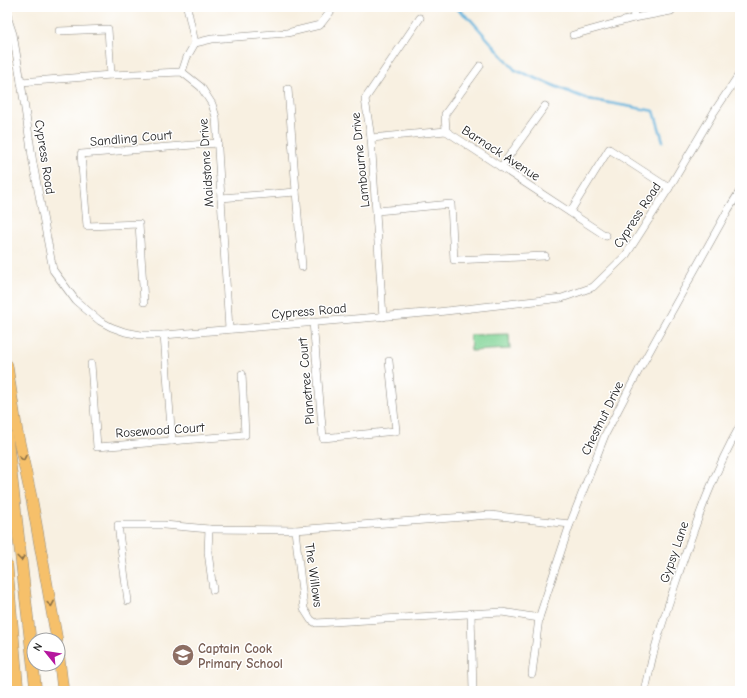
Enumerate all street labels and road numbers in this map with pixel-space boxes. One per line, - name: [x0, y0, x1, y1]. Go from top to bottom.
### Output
- street label: Lambourne Drive: [348, 111, 372, 208]
- street label: Maidstone Drive: [195, 118, 217, 208]
- street label: Cypress Road: [32, 119, 58, 195]
- street label: Barnack Avenue: [459, 122, 543, 184]
- street label: Sandling Court: [89, 127, 174, 149]
- street label: Cypress Road: [610, 179, 664, 251]
- street label: Cypress Road: [271, 300, 347, 322]
- street label: Planetree Court: [295, 336, 317, 425]
- street label: Chestnut Drive: [578, 378, 627, 457]
- street label: Rosewood Court: [115, 419, 206, 441]
- street label: Gypsy Lane: [656, 519, 692, 585]
- street label: The Willows: [302, 542, 326, 608]

